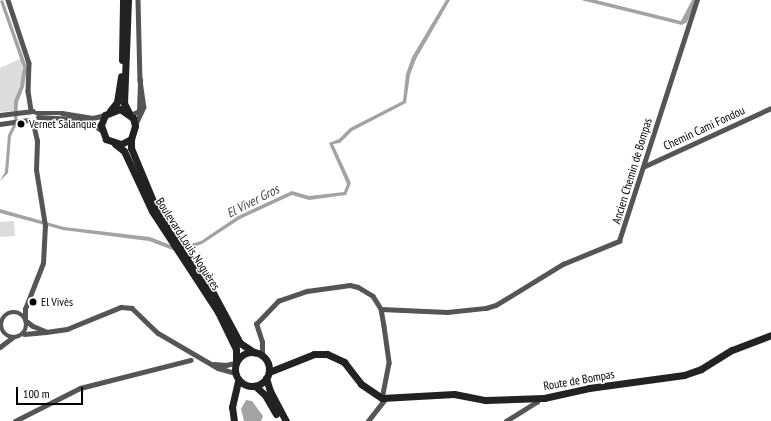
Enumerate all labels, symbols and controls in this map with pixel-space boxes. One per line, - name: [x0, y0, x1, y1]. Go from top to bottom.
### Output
- street label: Chemin Cami Fondou: [661, 103, 747, 153]
- street label: Ancien Chemin de Bompas: [609, 116, 655, 226]
- place label: Vernet Salanque: [29, 117, 96, 131]
- marker: Vernet Salanque: [16, 119, 26, 129]
- water label: El Viver Gros: [224, 182, 282, 222]
- street label: Boulevard Louis Noguères: [153, 195, 223, 293]
- place label: El Vivès: [41, 295, 73, 309]
- marker: El Vivès: [28, 297, 38, 307]
- street label: Route de Bompas: [542, 367, 616, 393]
- scale bar: [18, 379, 85, 405]
- text: 100 m: [23, 386, 50, 401]

